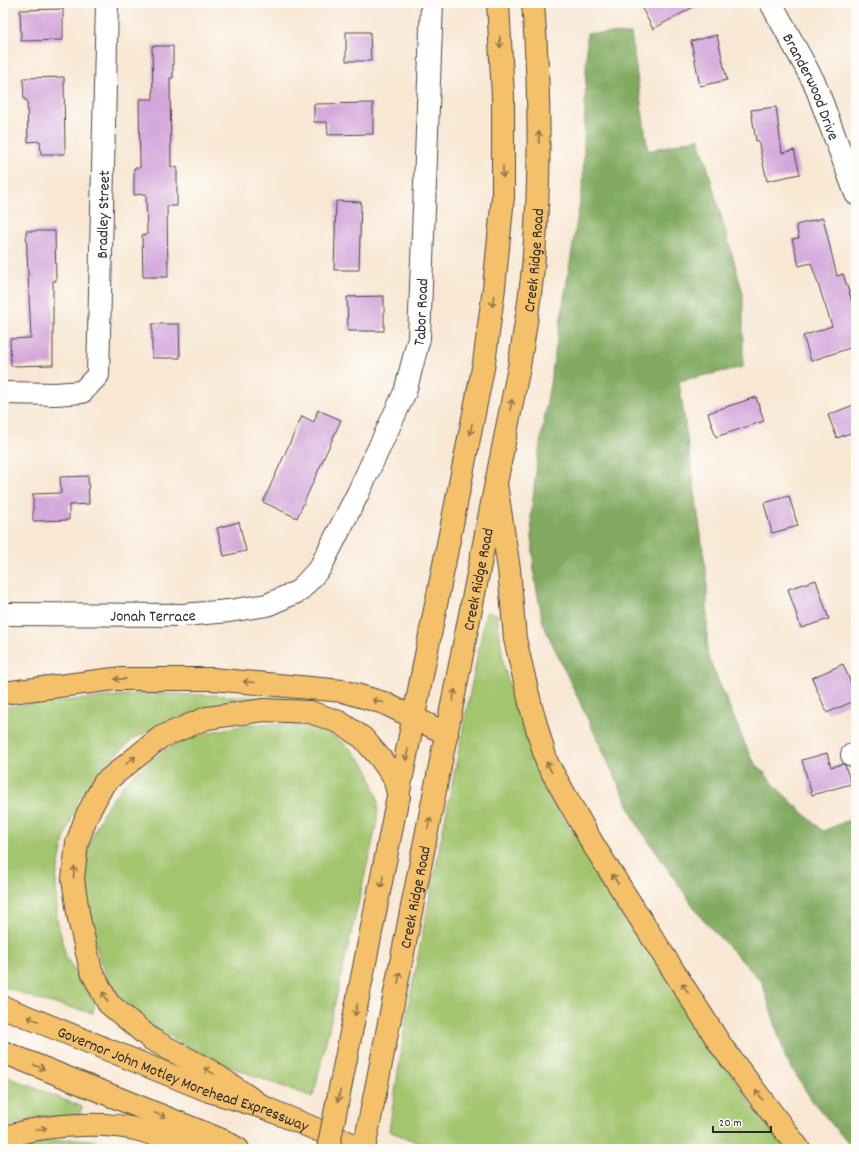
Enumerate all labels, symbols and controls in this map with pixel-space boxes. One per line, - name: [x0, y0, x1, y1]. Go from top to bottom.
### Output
- street label: Branderwood Drive: [776, 30, 844, 144]
- one-way arrow: [497, 35, 504, 48]
- one-way arrow: [535, 131, 543, 144]
- one-way arrow: [499, 165, 507, 178]
- street label: Bradley Street: [92, 170, 117, 259]
- street label: Creek Ridge Road: [519, 208, 551, 314]
- street label: Tabor Road: [408, 278, 435, 349]
- one-way arrow: [489, 294, 497, 307]
- one-way arrow: [508, 398, 516, 411]
- one-way arrow: [467, 423, 475, 436]
- street label: Creek Ridge Road: [458, 526, 501, 633]
- street label: Jonah Terrace: [110, 605, 197, 629]
- one-way arrow: [114, 675, 127, 683]
- one-way arrow: [243, 679, 256, 686]
- one-way arrow: [450, 689, 458, 702]
- one-way arrow: [371, 697, 384, 704]
- one-way arrow: [402, 748, 410, 761]
- one-way arrow: [125, 756, 136, 765]
- one-way arrow: [545, 761, 553, 773]
- one-way arrow: [426, 817, 434, 830]
- street label: Creek Ridge Road: [395, 844, 438, 951]
- one-way arrow: [70, 866, 78, 879]
- one-way arrow: [611, 874, 619, 885]
- one-way arrow: [378, 875, 386, 888]
- one-way arrow: [395, 972, 403, 985]
- one-way arrow: [681, 982, 689, 994]
- one-way arrow: [101, 991, 108, 1003]
- one-way arrow: [352, 1003, 360, 1016]
- one-way arrow: [27, 1015, 39, 1022]
- street label: Governor John Motley Morehead Expressway: [53, 1021, 312, 1139]
- one-way arrow: [33, 1064, 45, 1071]
- one-way arrow: [203, 1067, 215, 1075]
- one-way arrow: [334, 1090, 342, 1103]
- one-way arrow: [755, 1090, 763, 1101]
- scale bar: [713, 1108, 771, 1134]
- one-way arrow: [153, 1112, 165, 1120]
- text: 20 m: [719, 1115, 742, 1132]
- one-way arrow: [34, 1125, 47, 1133]

